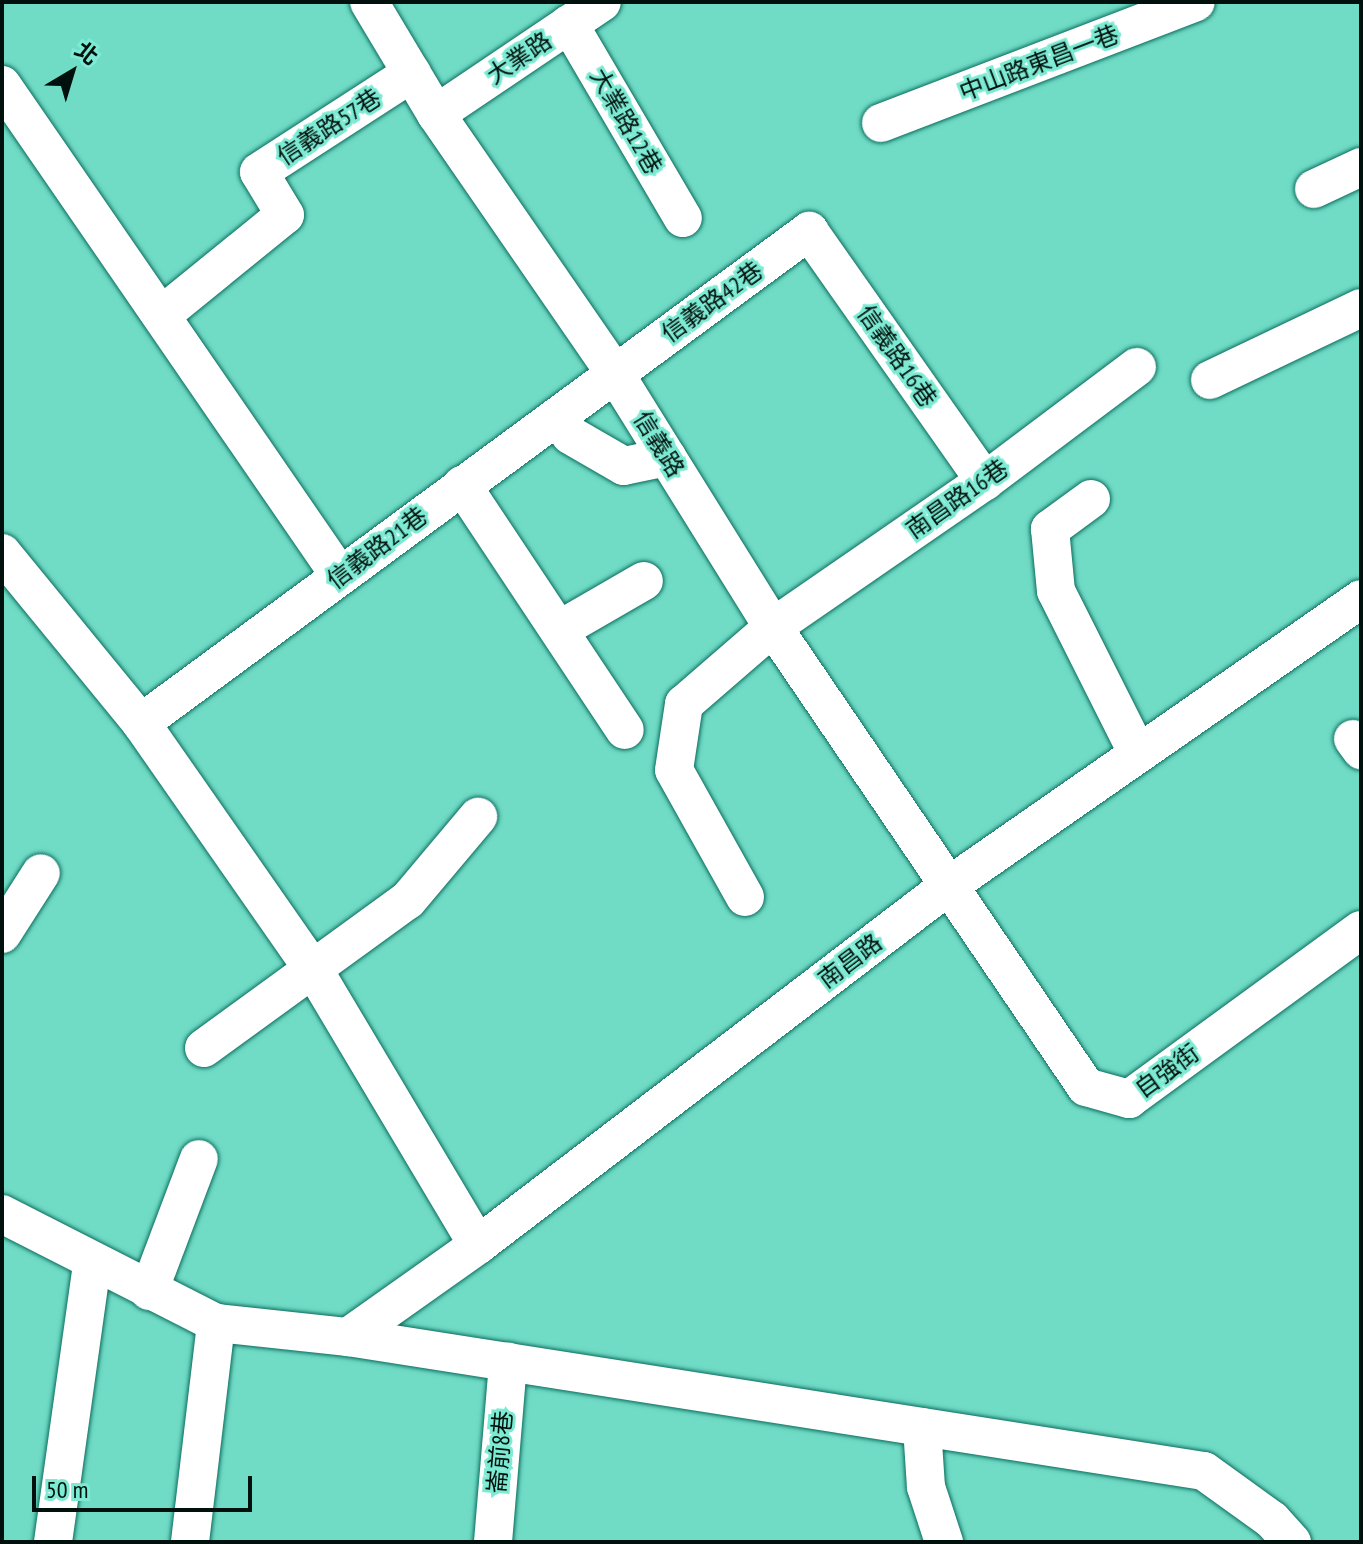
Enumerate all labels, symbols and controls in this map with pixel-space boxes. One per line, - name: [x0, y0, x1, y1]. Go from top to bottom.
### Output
- street label: 中山路東昌一巷: [955, 19, 1123, 107]
- street label: 大業路: [481, 26, 557, 90]
- north arrow: [32, 32, 112, 112]
- text: 北: [69, 35, 104, 71]
- street label: 大業路12巷: [584, 63, 668, 179]
- street label: 信義路57巷: [272, 83, 386, 171]
- street label: 信義路42巷: [656, 256, 768, 348]
- street label: 信義路16巷: [851, 300, 943, 412]
- street label: 信義路: [628, 406, 690, 482]
- street label: 南昌路16巷: [901, 453, 1013, 545]
- street label: 信義路21巷: [321, 501, 433, 595]
- street label: 南昌路: [813, 928, 887, 994]
- street label: 自強街: [1129, 1038, 1205, 1104]
- street label: 崙前8巷: [482, 1410, 518, 1494]
- scale bar: [36, 1460, 256, 1510]
- text: 50 m: [46, 1474, 88, 1505]

